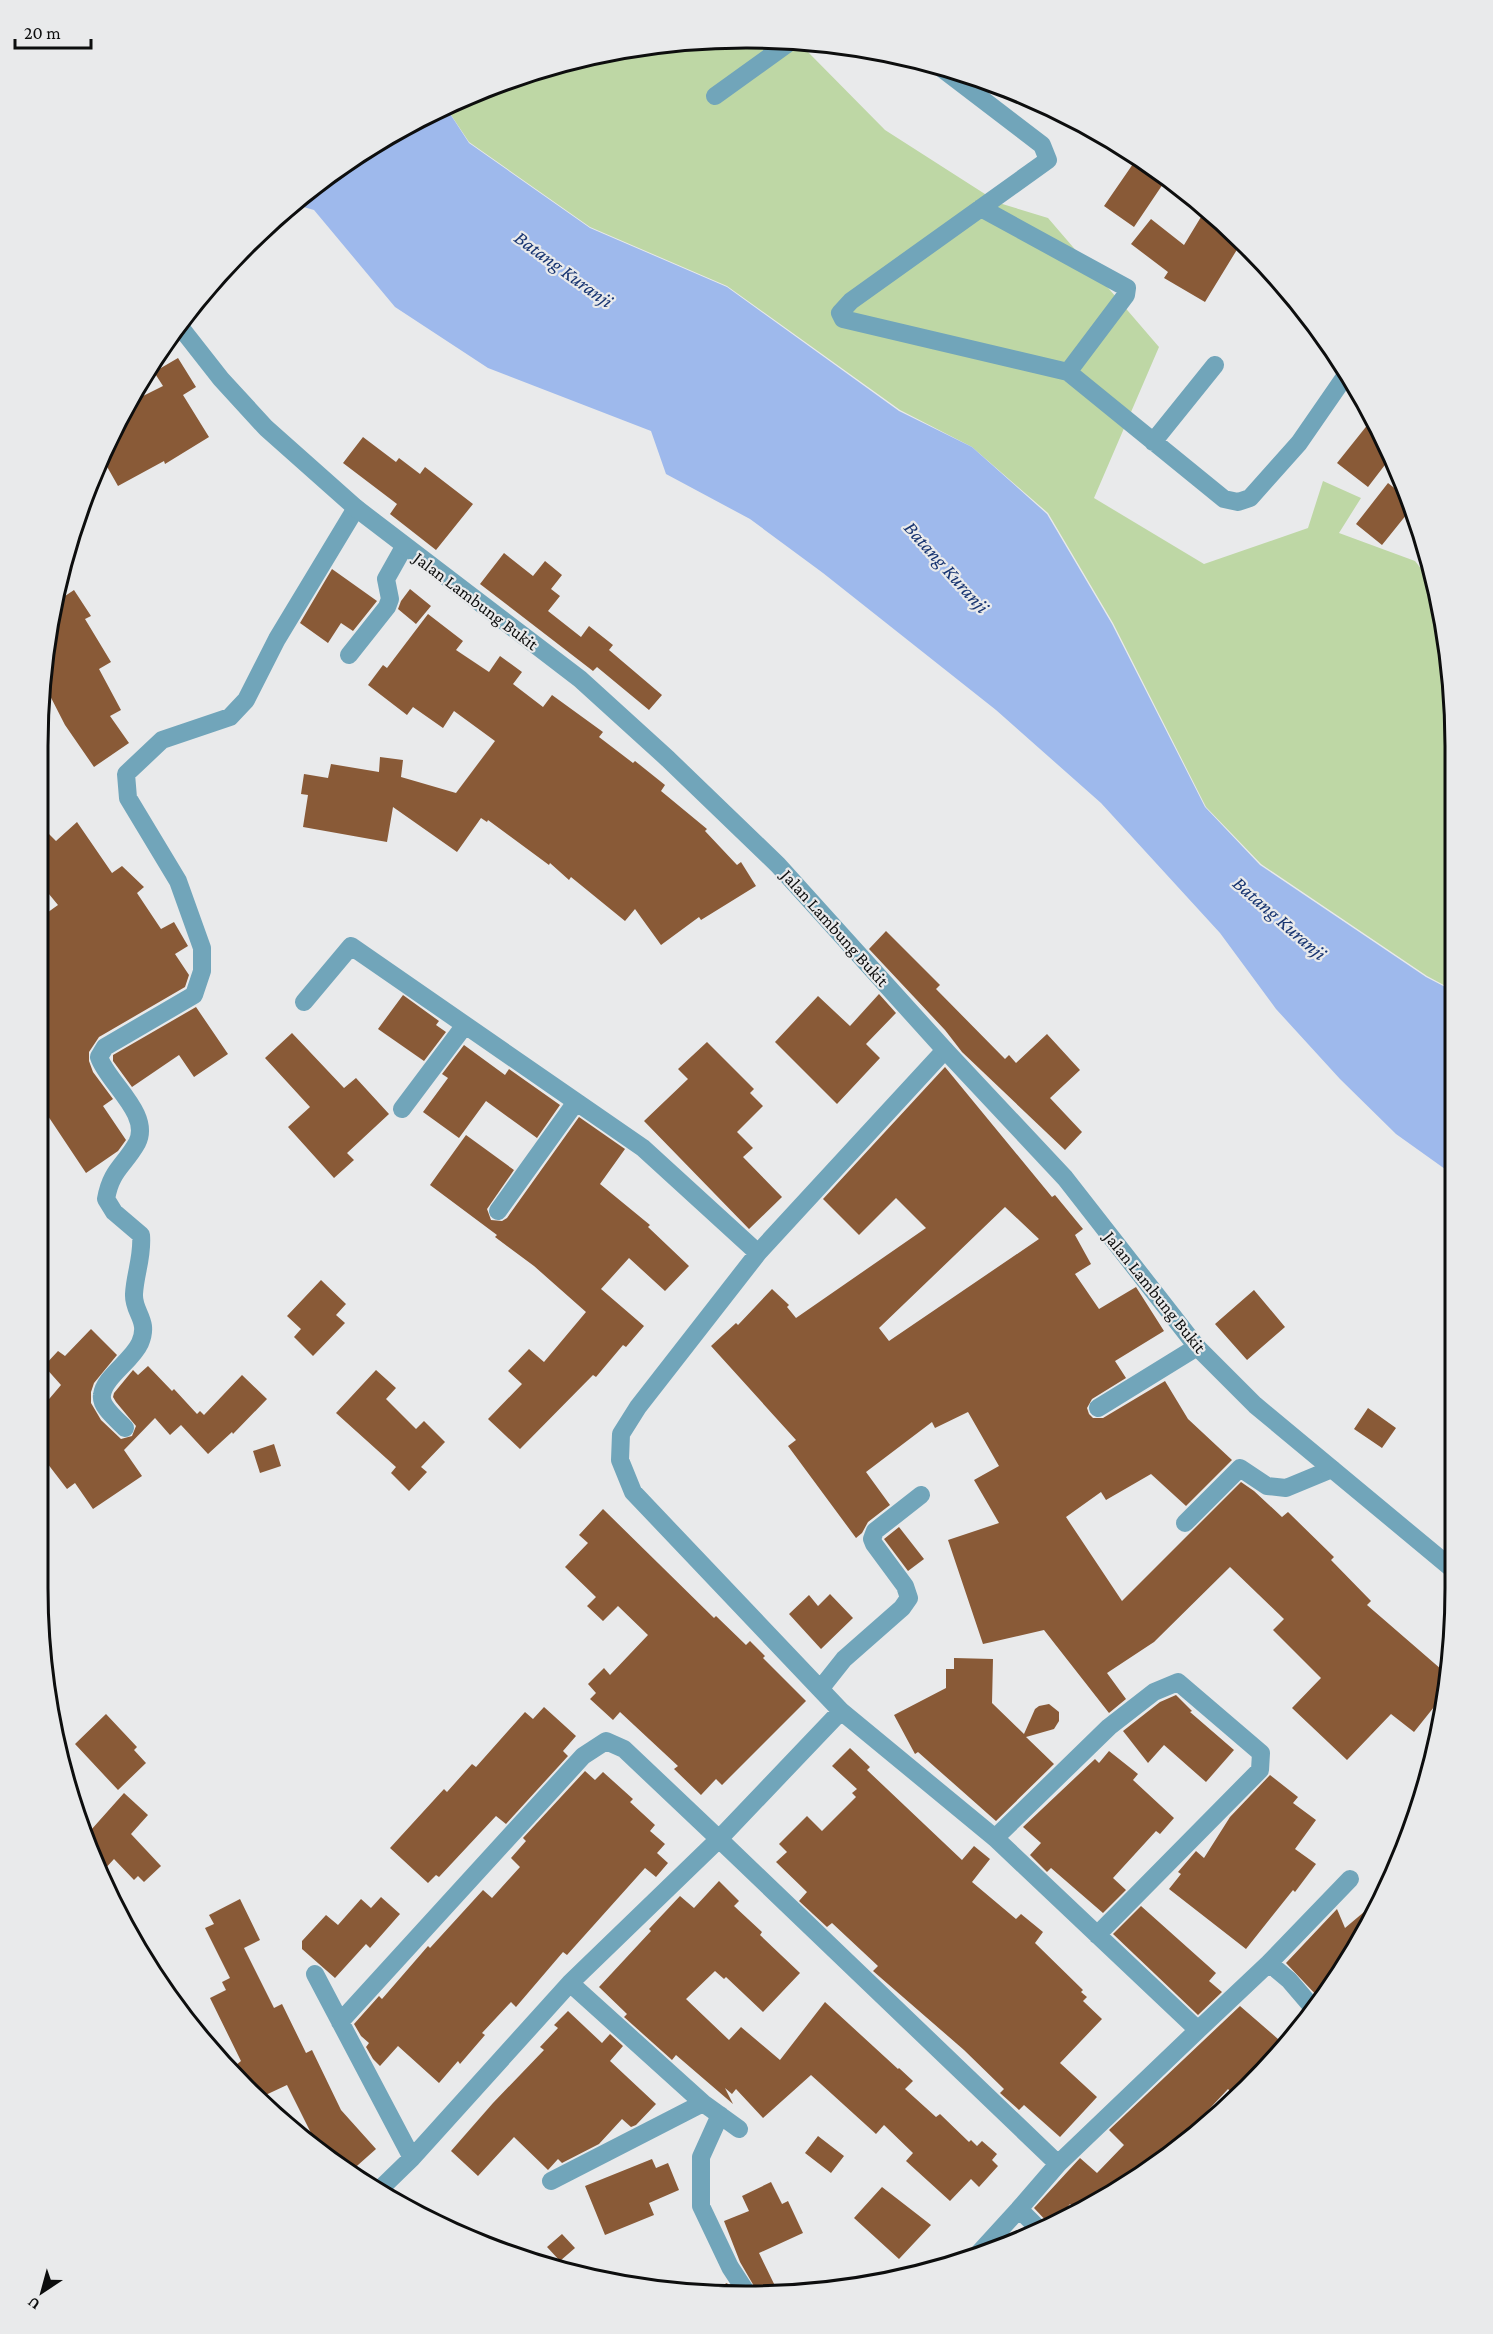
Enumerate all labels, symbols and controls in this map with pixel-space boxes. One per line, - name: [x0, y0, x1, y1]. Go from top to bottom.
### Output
- scale bar: [15, 12, 92, 50]
- text: 20 m: [24, 23, 61, 43]
- water label: Batang Kuranji: [510, 226, 618, 313]
- water label: Batang Kuranji: [899, 516, 994, 619]
- street label: Jalan Lambung Bukit: [408, 546, 543, 655]
- street label: Jalan Lambung Bukit: [776, 864, 894, 991]
- water label: Batang Kuranji: [1228, 872, 1331, 966]
- street label: Jalan Lambung Bukit: [1099, 1226, 1211, 1358]
- north arrow: [12, 2262, 72, 2322]
- text: U: [24, 2294, 43, 2314]

